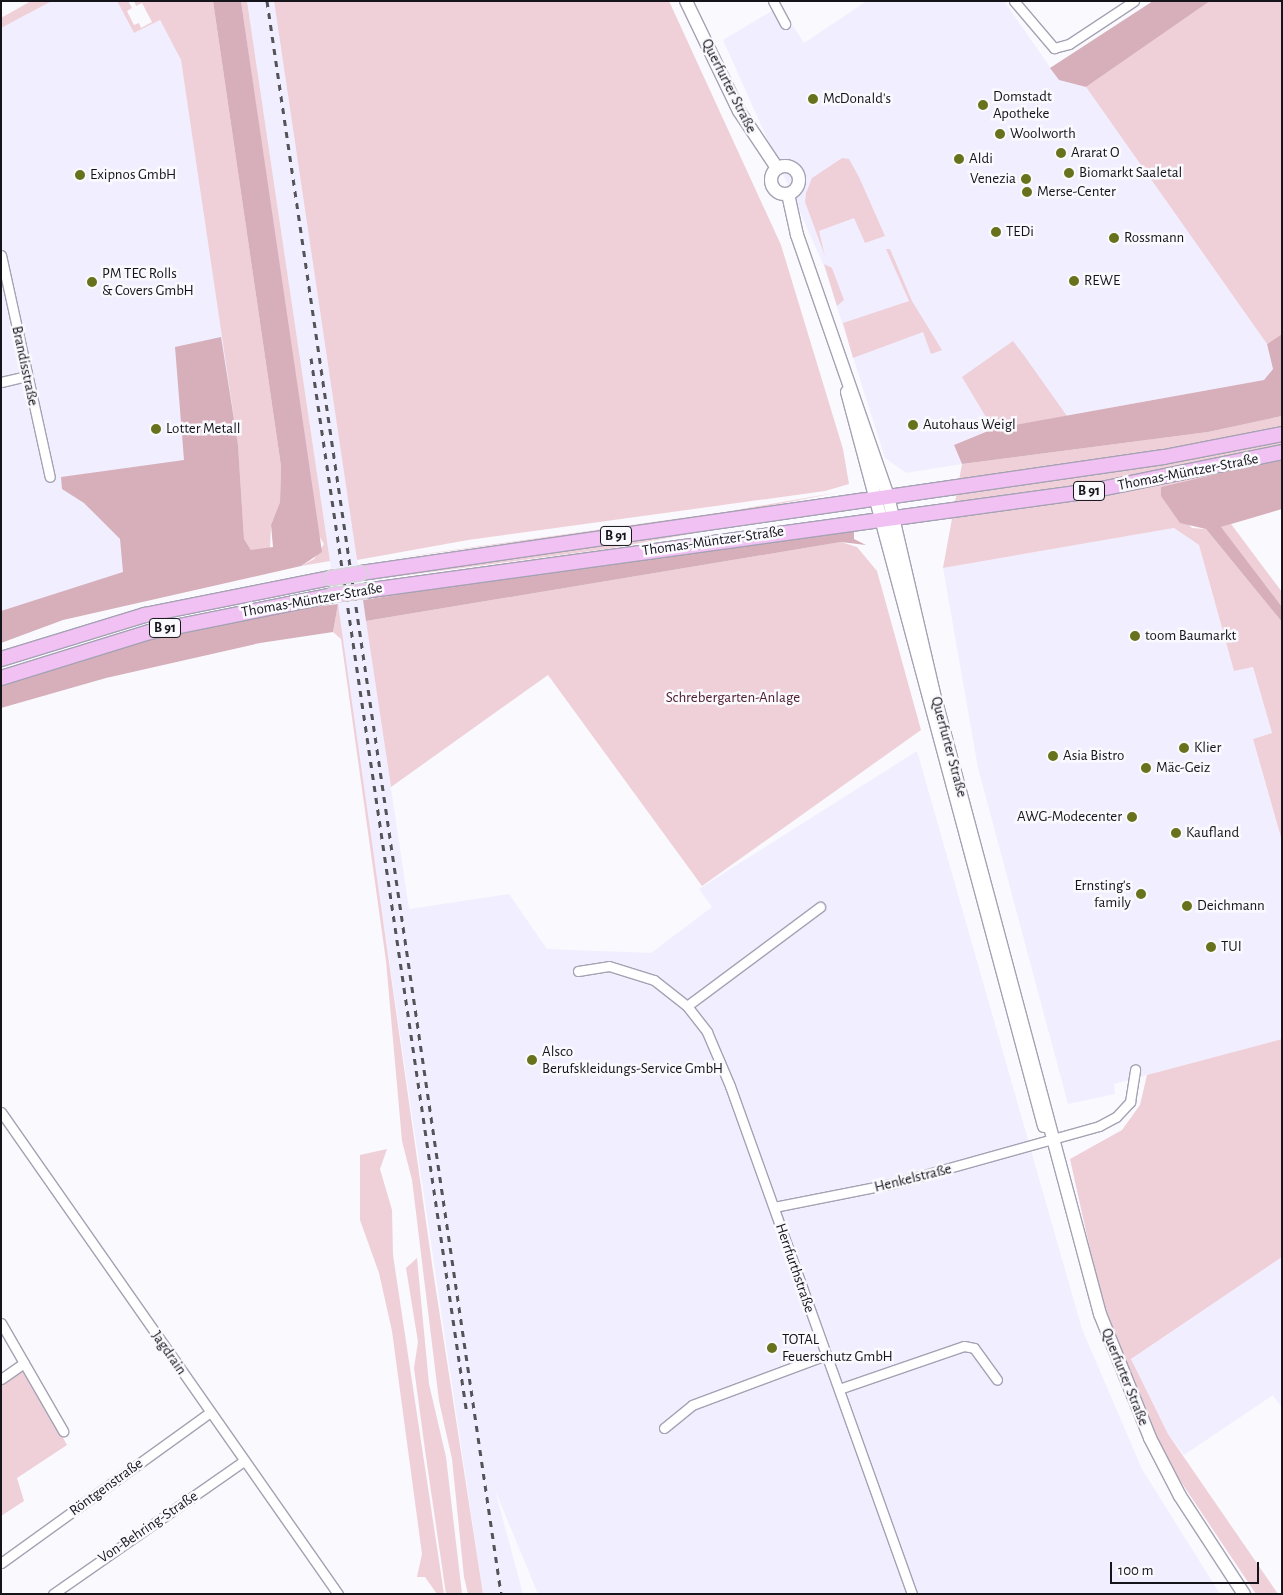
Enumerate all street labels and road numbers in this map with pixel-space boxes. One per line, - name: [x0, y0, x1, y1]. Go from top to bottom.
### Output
- street label: Querfurter Straße: [698, 36, 760, 136]
- street label: Brandisstraße: [8, 324, 42, 408]
- street label: Thomas-Müntzer-Straße: [1116, 450, 1260, 494]
- road number: B 91: [1073, 480, 1105, 502]
- street label: Thomas-Müntzer-Straße: [641, 522, 785, 560]
- road number: B 91: [600, 524, 632, 548]
- street label: Thomas-Müntzer-Straße: [240, 579, 384, 621]
- road number: B 91: [149, 616, 181, 640]
- street label: Querfurter Straße: [927, 695, 971, 799]
- street label: Henkelstraße: [872, 1160, 954, 1196]
- street label: Herrfurthstraße: [771, 1221, 819, 1315]
- street label: Querfurter Straße: [1097, 1326, 1153, 1428]
- street label: Jagdrain: [147, 1328, 191, 1378]
- street label: Röntgenstraße: [66, 1454, 146, 1520]
- street label: Von-Behring-Straße: [95, 1487, 201, 1567]

